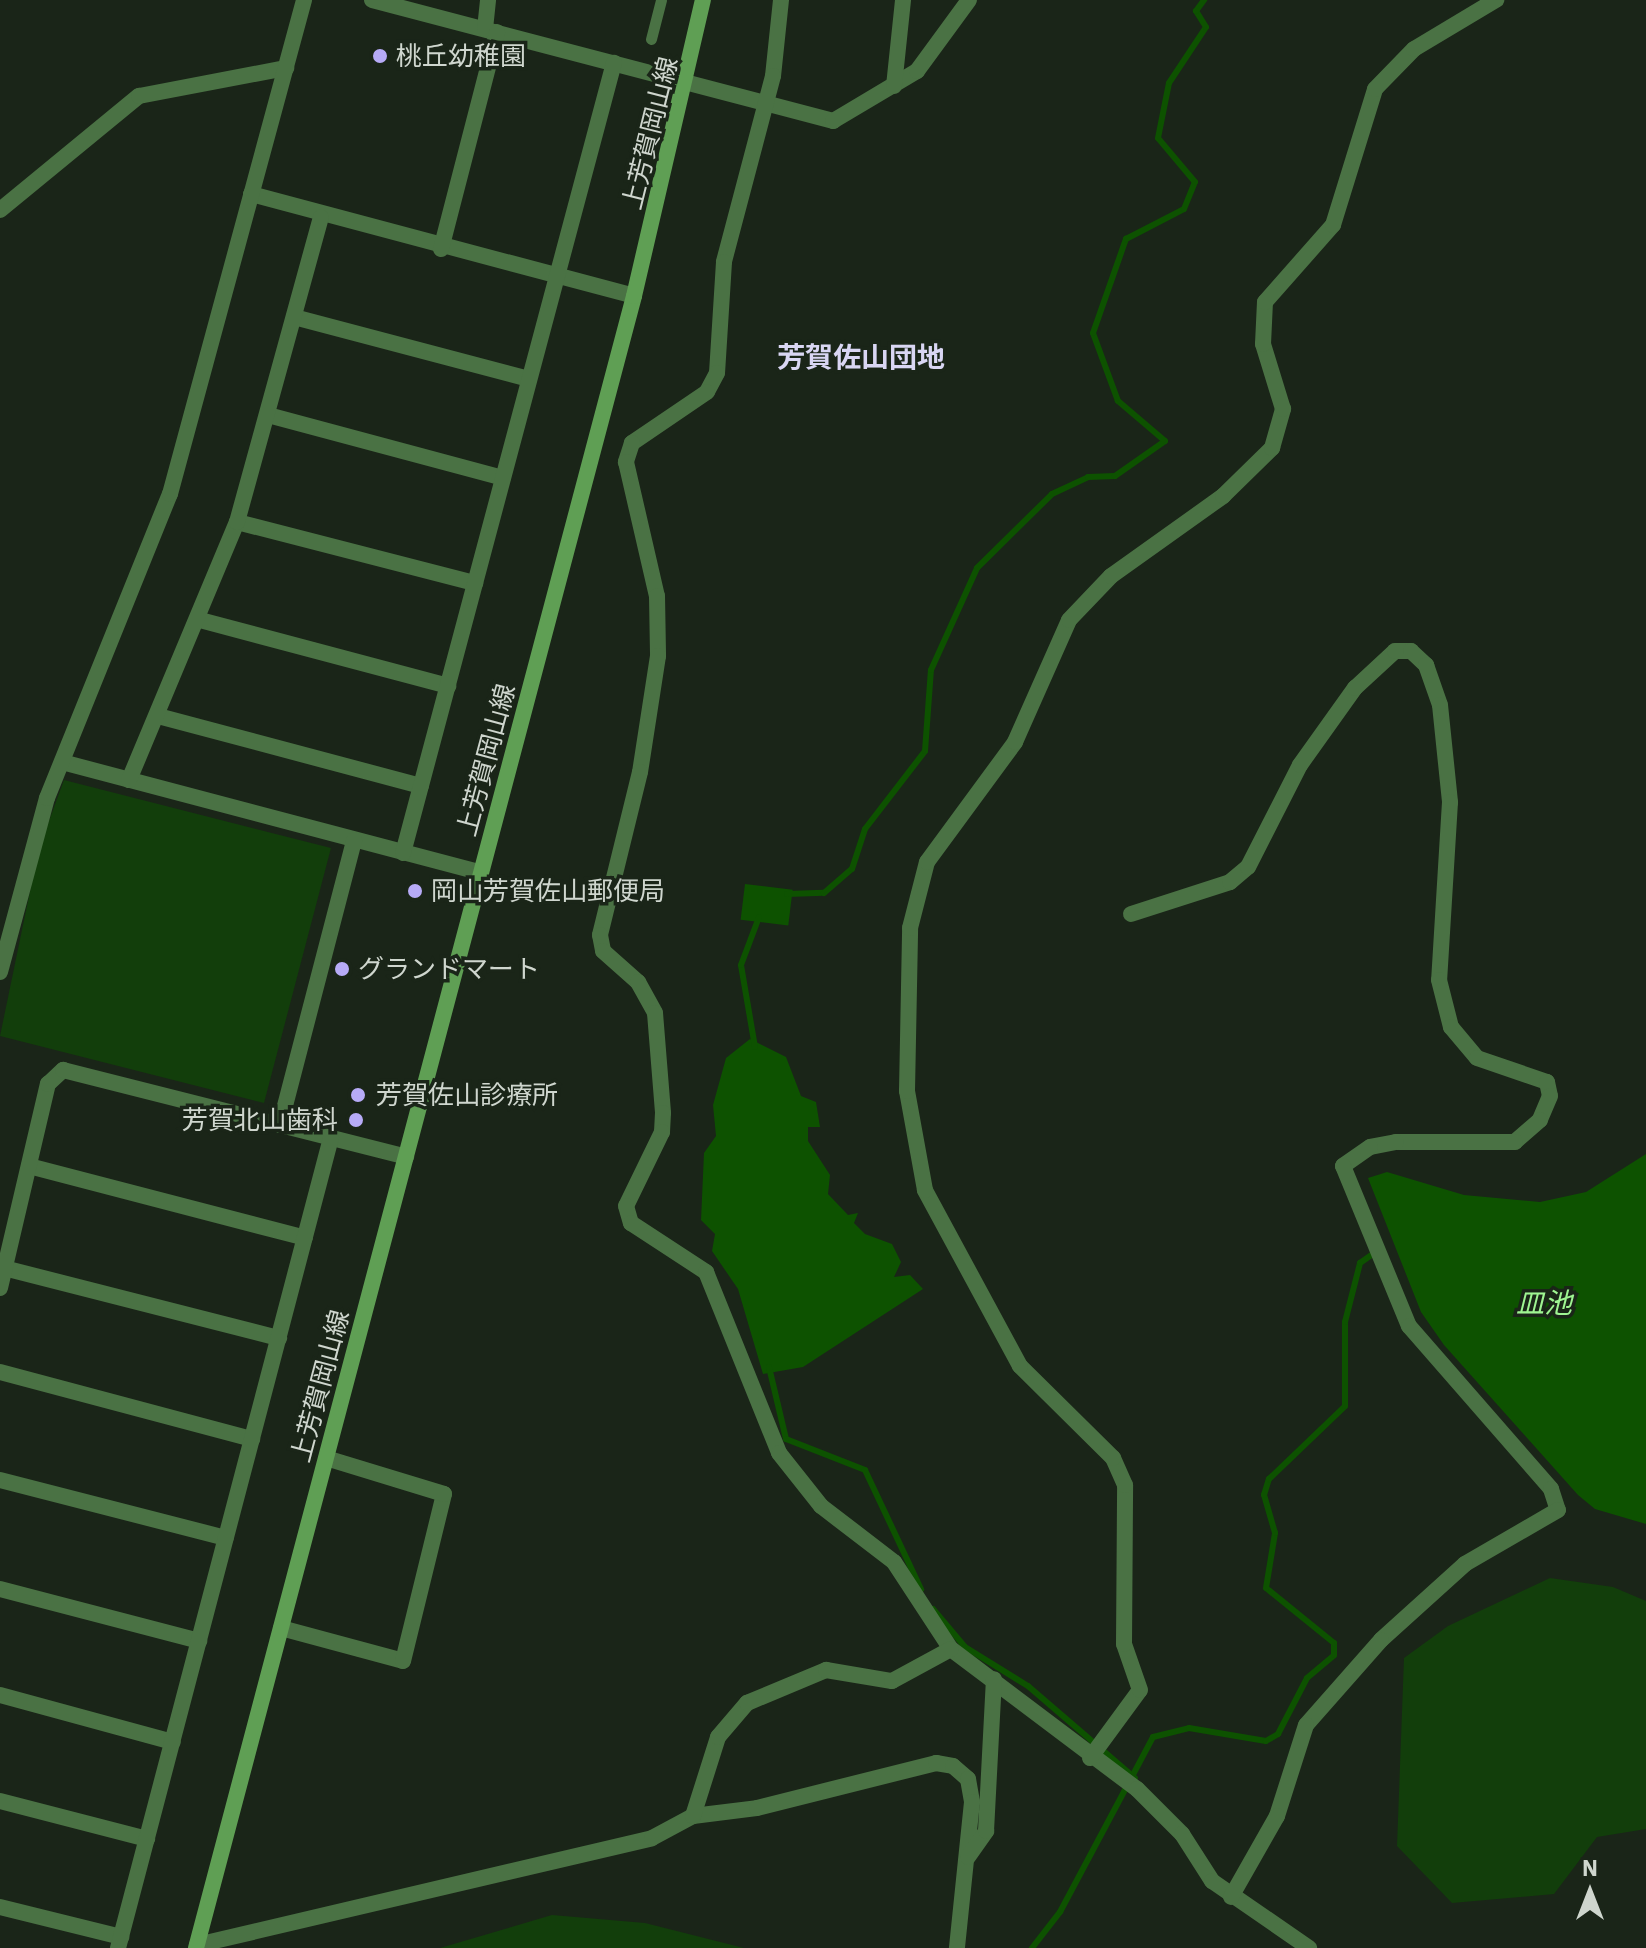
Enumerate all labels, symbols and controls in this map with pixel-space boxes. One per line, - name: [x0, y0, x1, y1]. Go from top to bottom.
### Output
- place label: 桃丘幼稚園: [396, 40, 526, 72]
- marker: 桃丘幼稚園: [371, 47, 389, 65]
- street label: 上芳賀岡山線: [616, 54, 684, 212]
- district label: 芳賀佐山団地: [777, 340, 945, 374]
- street label: 上芳賀岡山線: [451, 681, 521, 839]
- place label: 岡山芳賀佐山郵便局: [431, 875, 665, 907]
- marker: 岡山芳賀佐山郵便局: [406, 882, 424, 900]
- place label: グランドマート: [358, 953, 540, 985]
- marker: グランドマート: [333, 960, 351, 978]
- place label: 芳賀佐山診療所: [376, 1079, 558, 1111]
- marker: 芳賀佐山診療所: [347, 1084, 369, 1106]
- place label: 芳賀北山歯科: [182, 1104, 338, 1136]
- marker: 芳賀北山歯科: [345, 1109, 367, 1131]
- water label: 皿池: [1516, 1286, 1572, 1320]
- street label: 上芳賀岡山線: [285, 1307, 355, 1465]
- north arrow: [1550, 1852, 1630, 1932]
- text: N: [1582, 1853, 1598, 1882]

